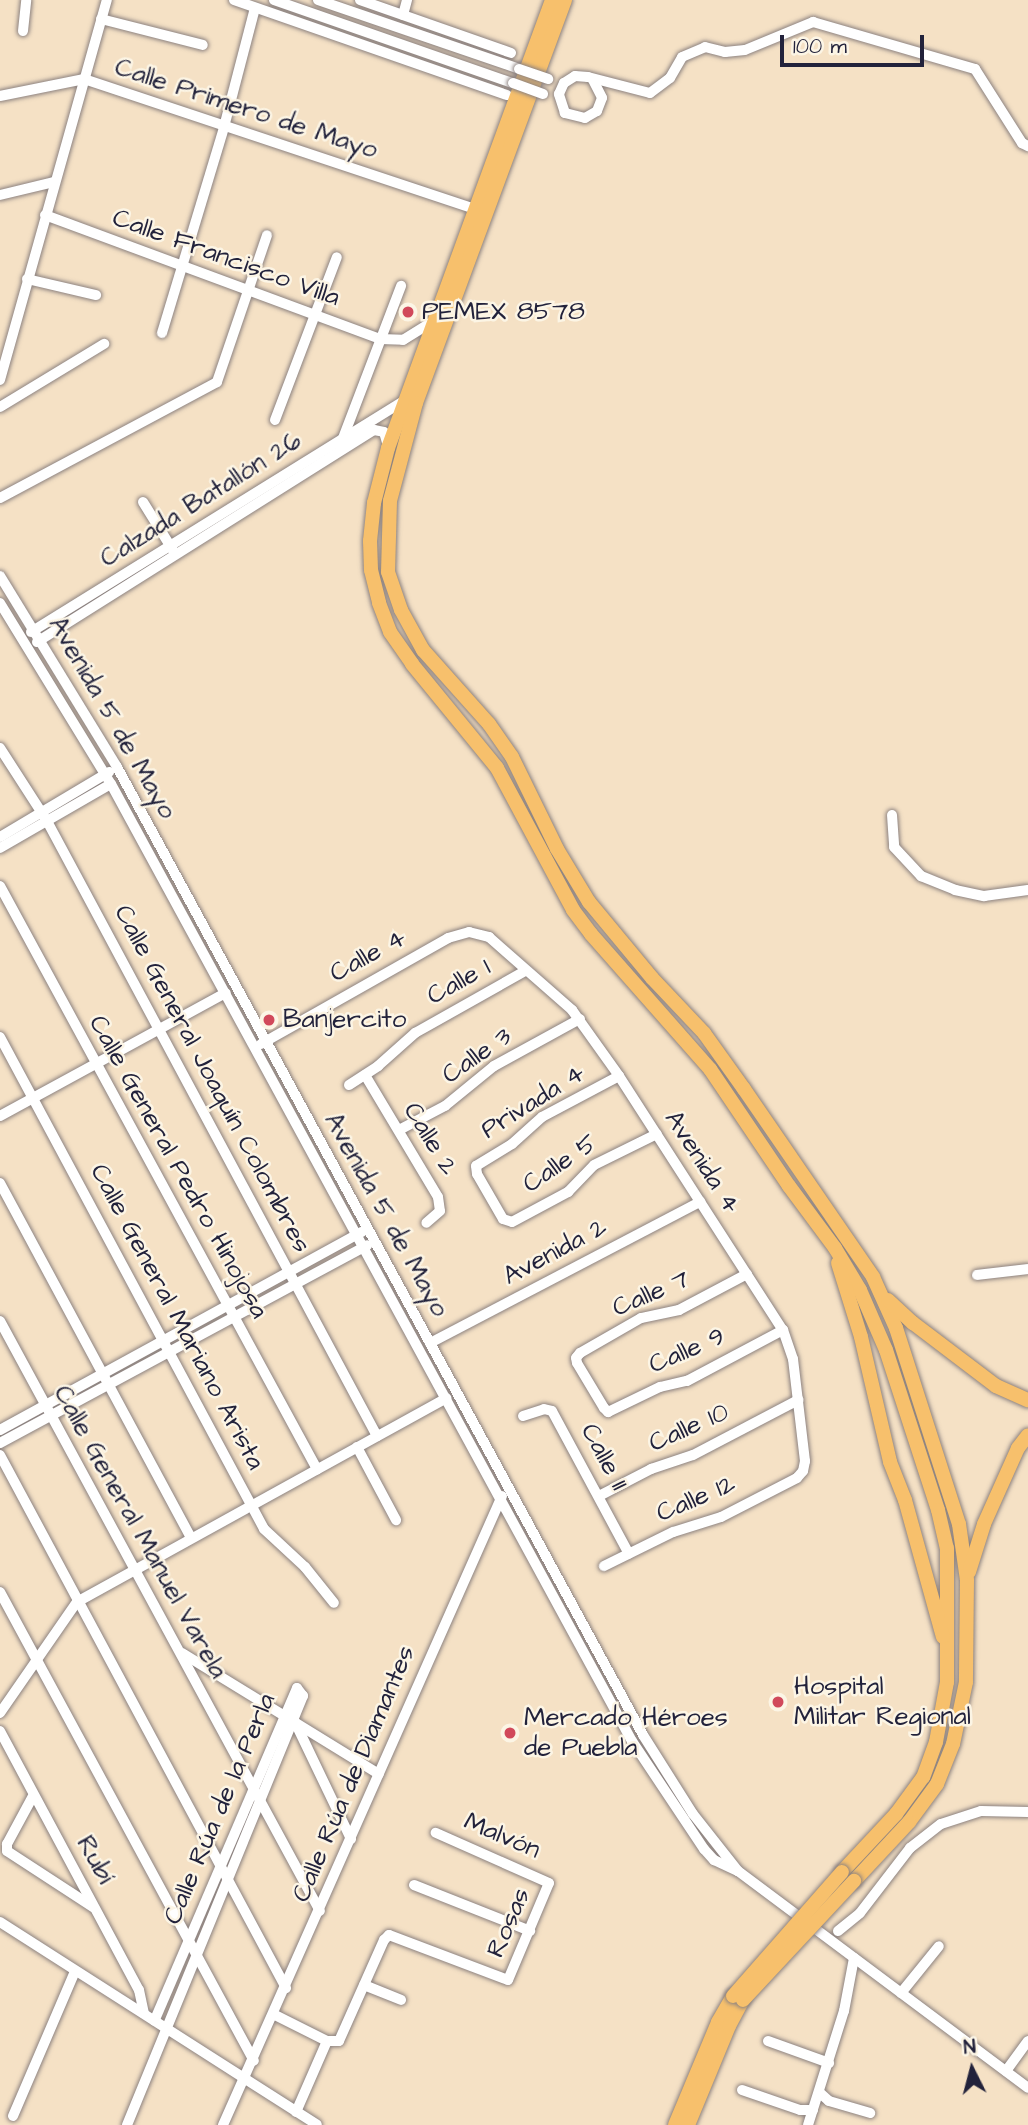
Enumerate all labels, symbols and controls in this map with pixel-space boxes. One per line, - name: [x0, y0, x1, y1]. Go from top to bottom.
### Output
- scale bar: [783, 21, 926, 65]
- text: 100 m: [793, 32, 847, 61]
- street label: Calle Primero de Mayo: [111, 52, 381, 166]
- street label: Calle Francisco Villa: [108, 202, 344, 314]
- place label: PEMEX 8578: [422, 296, 585, 328]
- marker: PEMEX 8578: [400, 304, 416, 320]
- street label: Calzada Batallón 26: [95, 425, 307, 575]
- street label: Avenida 5 de Mayo: [41, 611, 183, 825]
- street label: Calle General Joaquín Colombres: [107, 900, 317, 1258]
- street label: Calle 4: [325, 922, 411, 990]
- street label: Calle 1: [422, 952, 496, 1012]
- place label: Banjercito: [283, 1004, 406, 1036]
- street label: Calle General Pedro Hinojosa: [82, 1010, 274, 1324]
- marker: Banjercito: [261, 1012, 277, 1028]
- street label: Calle 3: [436, 1021, 518, 1091]
- street label: Privada 4: [475, 1058, 591, 1146]
- street label: Calle 2: [396, 1097, 464, 1181]
- street label: Avenida 4: [657, 1105, 747, 1219]
- street label: Avenida 5 de Mayo: [317, 1108, 455, 1322]
- street label: Calle 5: [517, 1128, 603, 1200]
- street label: Calle General Mariano Arista: [83, 1159, 271, 1475]
- street label: Avenida 2: [498, 1212, 612, 1292]
- street label: Calle 7: [608, 1264, 694, 1324]
- street label: Calle 9: [645, 1321, 729, 1381]
- street label: Calle General Manuel Varela: [46, 1380, 234, 1684]
- street label: Calle 10: [644, 1397, 734, 1459]
- street label: Calle 11: [574, 1418, 634, 1496]
- street label: Calle 12: [652, 1469, 740, 1529]
- street label: Calle Rúa de Diamantes: [286, 1641, 422, 1907]
- place label: Hospital Militar Regional: [794, 1671, 971, 1732]
- street label: Calle Rúa de la Perla: [157, 1689, 283, 1929]
- marker: Hospital Militar Regional: [768, 1692, 788, 1712]
- place label: Mercado Héroes de Puebla: [524, 1702, 728, 1764]
- marker: Mercado Héroes de Puebla: [502, 1725, 518, 1741]
- street label: Malvón: [459, 1806, 545, 1866]
- street label: Rubí: [69, 1830, 121, 1890]
- street label: Rosas: [480, 1884, 538, 1962]
- north arrow: [937, 2034, 1007, 2104]
- text: N: [962, 2034, 977, 2062]

